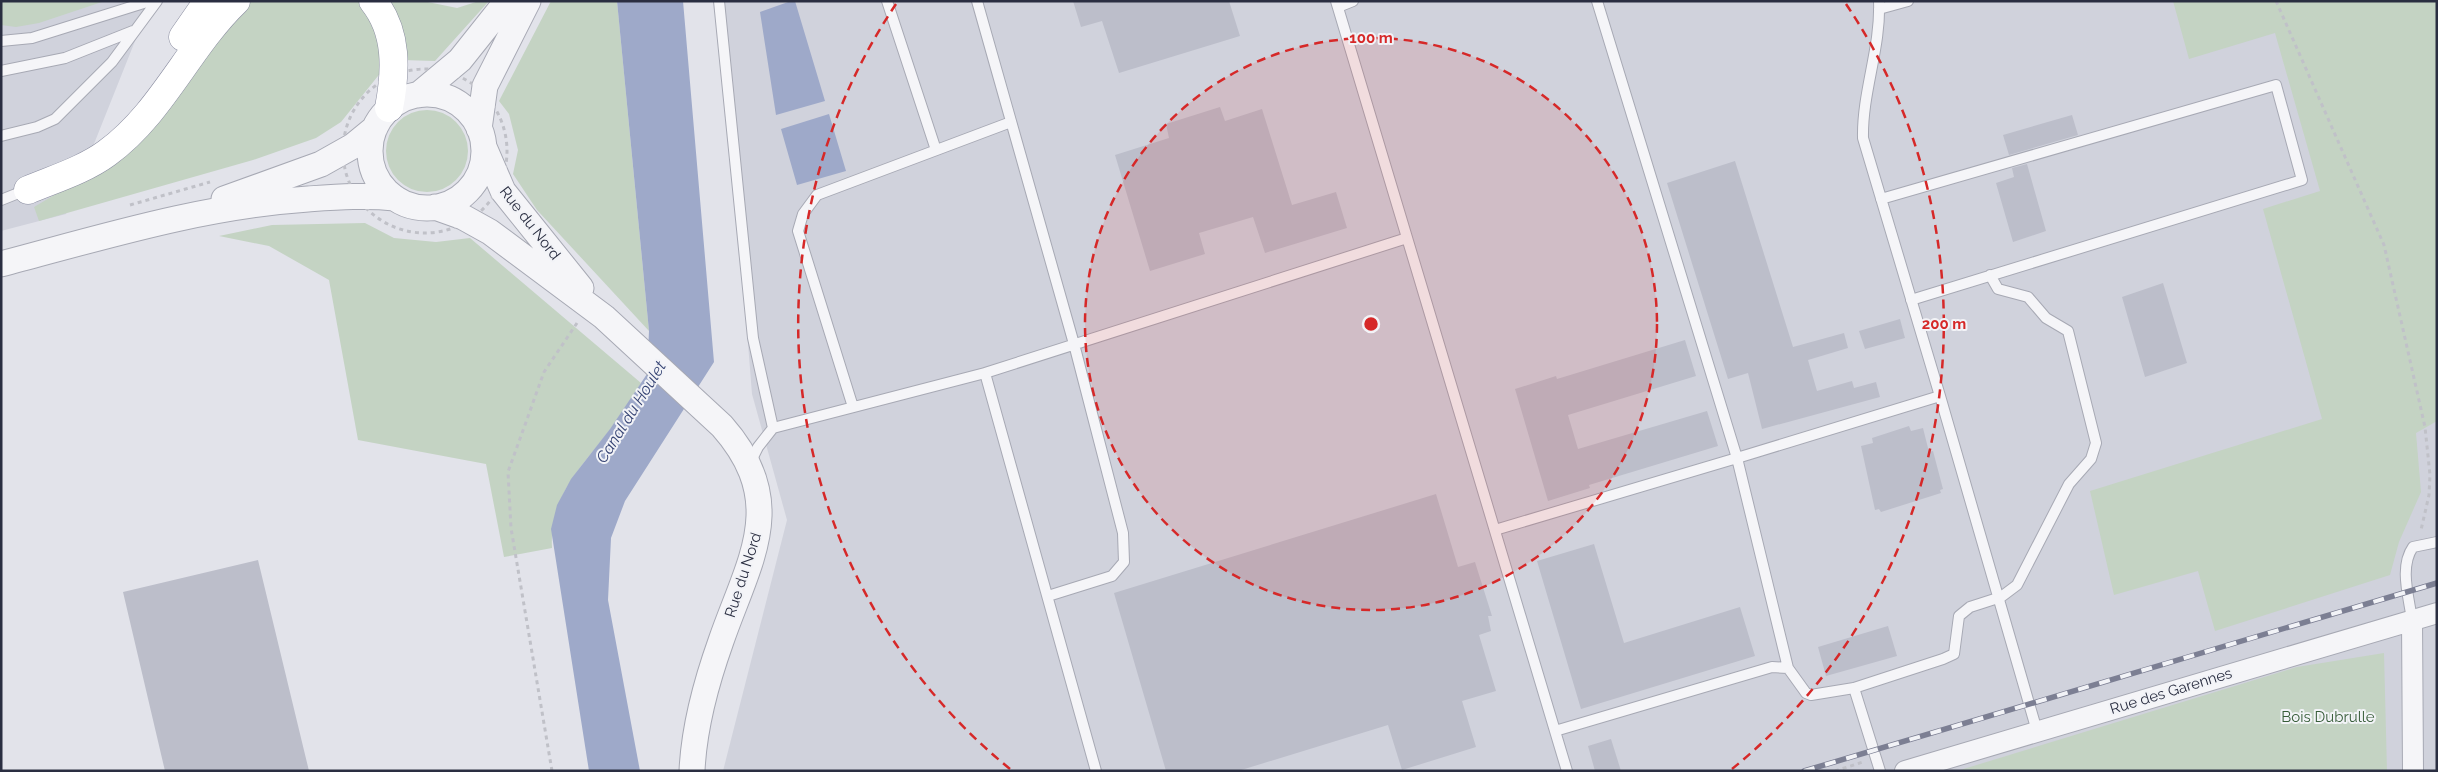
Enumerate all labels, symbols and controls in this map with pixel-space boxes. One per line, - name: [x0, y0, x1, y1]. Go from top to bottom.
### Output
- text: 100 m: [1349, 29, 1393, 47]
- street label: Rue du Nord: [496, 183, 564, 263]
- centre of rings: [1362, 315, 1380, 333]
- text: 200 m: [1922, 315, 1966, 333]
- water label: Canal du Houlet: [592, 357, 670, 466]
- street label: Rue du Nord: [721, 530, 765, 620]
- street label: Rue des Garennes: [2108, 664, 2234, 718]
- park label: Bois Dubrulle: [2281, 708, 2375, 726]

